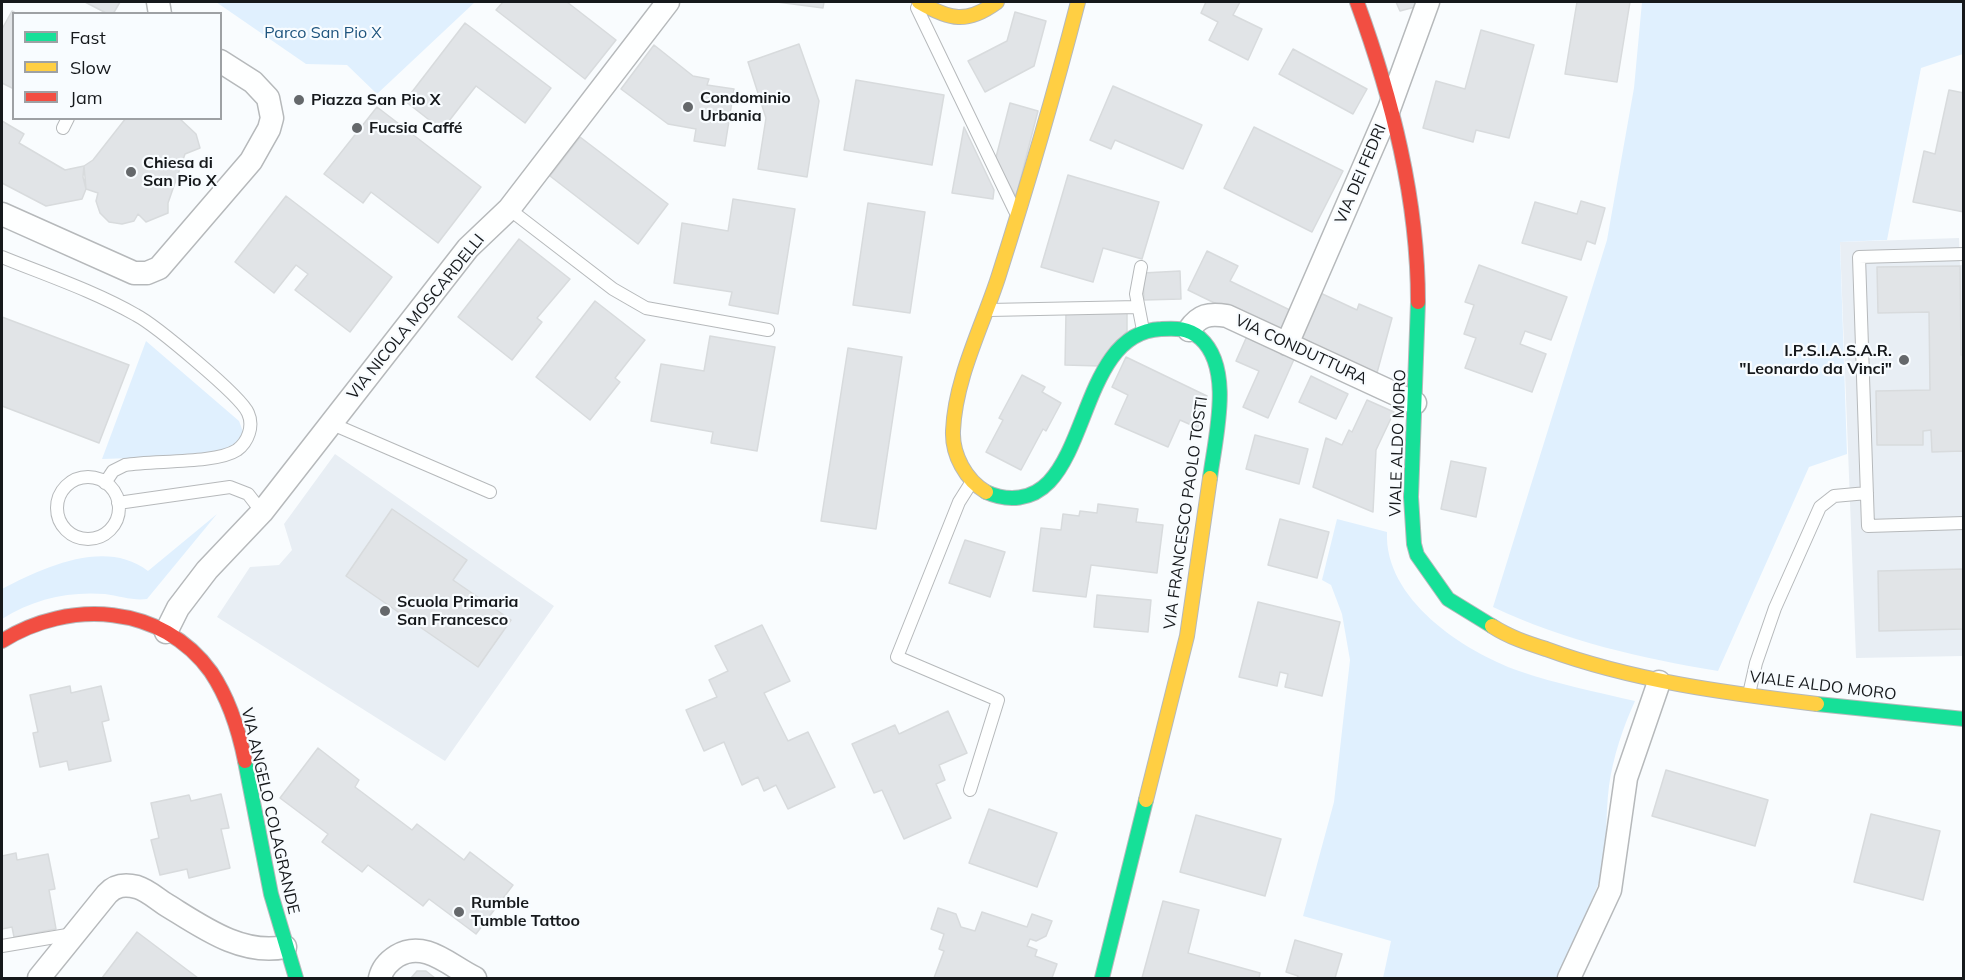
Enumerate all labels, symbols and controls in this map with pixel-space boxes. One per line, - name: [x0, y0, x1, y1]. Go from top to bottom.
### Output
- legend: [12, 12, 222, 120]
- park label: Parco San Pio X: [264, 23, 382, 43]
- text: Fast: [70, 26, 106, 49]
- text: Slow: [70, 56, 111, 79]
- text: Jam: [70, 86, 103, 109]
- place label: Condominio Urbania: [700, 88, 791, 126]
- place label: Piazza San Pio X: [311, 90, 441, 110]
- marker: Piazza San Pio X: [292, 93, 306, 107]
- marker: Condominio Urbania: [681, 100, 695, 114]
- place label: Fucsia Caffé: [369, 118, 463, 138]
- marker: Fucsia Caffé: [350, 121, 364, 135]
- street label: VIA DEI FEDRI: [1331, 121, 1391, 227]
- place label: Chiesa di San Pio X: [143, 153, 217, 191]
- marker: Chiesa di San Pio X: [124, 165, 138, 179]
- street label: VIA NICOLA MOSCARDELLI: [343, 230, 489, 404]
- street label: VIA CONDUTTURA: [1232, 311, 1370, 389]
- place label: I.P.S.I.A.S.A.R. "Leonardo da Vinci": [1739, 341, 1892, 379]
- marker: I.P.S.I.A.S.A.R. "Leonardo da Vinci": [1897, 353, 1911, 367]
- street label: VIALE ALDO MORO: [1386, 369, 1410, 517]
- street label: VIA FRANCESCO PAOLO TOSTI: [1160, 395, 1212, 631]
- place label: Scuola Primaria San Francesco: [397, 592, 519, 630]
- marker: Scuola Primaria San Francesco: [378, 604, 392, 618]
- street label: VIALE ALDO MORO: [1749, 667, 1897, 705]
- street label: VIA ANGELO COLAGRANDE: [237, 706, 303, 916]
- place label: Rumble Tumble Tattoo: [471, 893, 580, 931]
- marker: Rumble Tumble Tattoo: [452, 905, 466, 919]

